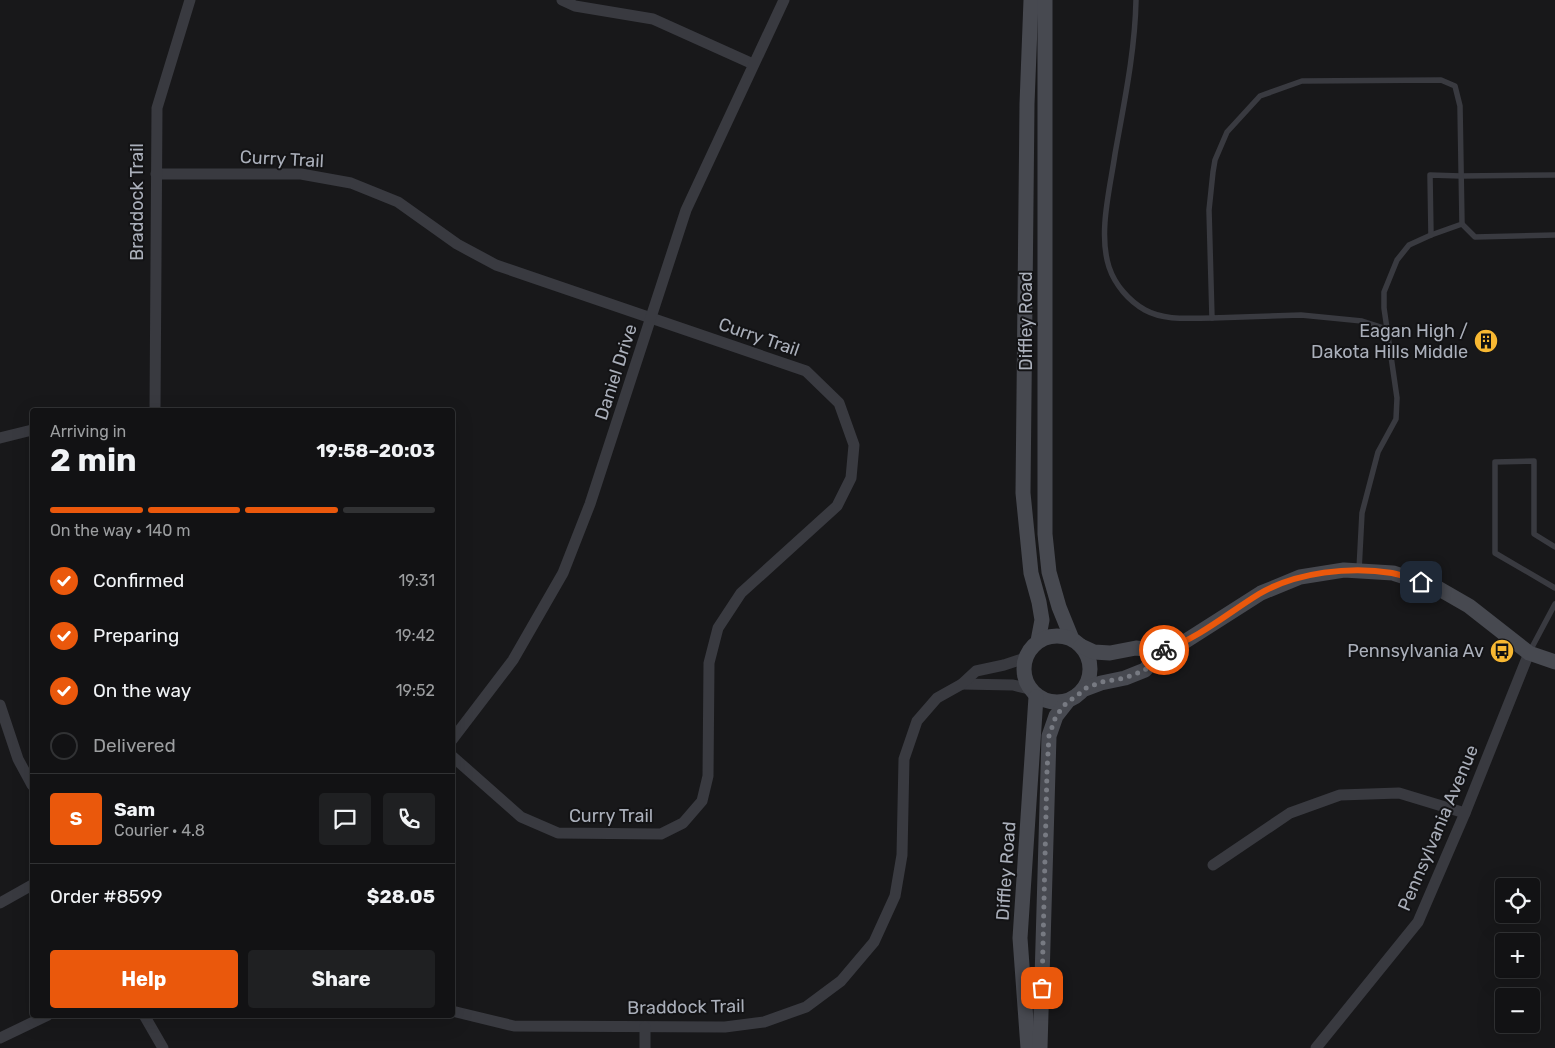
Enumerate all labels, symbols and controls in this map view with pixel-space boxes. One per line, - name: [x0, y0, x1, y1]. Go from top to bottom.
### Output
- street label: Braddock Trail: [126, 143, 148, 261]
- street label: Curry Trail: [239, 146, 325, 172]
- street label: Diffley Road: [1015, 271, 1037, 371]
- street label: Curry Trail: [716, 313, 802, 361]
- place label: Eagan High / Dakota Hills Middle: [1311, 320, 1468, 363]
- street label: Daniel Drive: [590, 321, 642, 423]
- building icon: Eagan High / Dakota Hills Middle: [1473, 328, 1499, 354]
- text: Arriving in: [50, 422, 126, 441]
- text: 19:58–20:03: [316, 439, 435, 462]
- text: 2 min: [50, 441, 137, 479]
- text: On the way · 140 m: [50, 521, 190, 540]
- pin: [1400, 561, 1442, 603]
- icon: check: [50, 567, 78, 595]
- icon: home: [1407, 568, 1435, 596]
- text: Confirmed: [93, 569, 184, 592]
- text: 19:31: [398, 571, 435, 590]
- icon: check: [50, 622, 78, 650]
- text: Preparing: [93, 624, 179, 647]
- courier: [1139, 625, 1189, 675]
- text: 19:42: [395, 626, 435, 645]
- icon: bike: [1150, 636, 1178, 664]
- bus stop icon: Pennsylvania Av: [1489, 638, 1515, 664]
- place label: Pennsylvania Av: [1347, 640, 1484, 662]
- icon: check: [50, 677, 78, 705]
- text: On the way: [93, 679, 191, 702]
- text: 19:52: [396, 681, 435, 700]
- text: Delivered: [93, 734, 176, 757]
- street label: Pennsylvania Avenue: [1393, 742, 1483, 914]
- button: chat: [319, 793, 371, 845]
- button: phone: [383, 793, 435, 845]
- text: Sam: [114, 798, 155, 821]
- street label: Curry Trail: [569, 805, 653, 827]
- text: S: [70, 807, 82, 830]
- text: Courier · 4.8: [114, 821, 205, 840]
- street label: Diffley Road: [992, 821, 1020, 921]
- map controls: [1495, 878, 1540, 1033]
- button: locate: [1495, 878, 1540, 923]
- text: Order #8599: [50, 885, 162, 908]
- text: $28.05: [367, 885, 435, 908]
- button: +: [1495, 933, 1540, 978]
- button: Help: [50, 950, 238, 1008]
- button: Share: [248, 950, 435, 1008]
- pin: [1021, 967, 1063, 1009]
- icon: bag: [1028, 974, 1056, 1002]
- button: −: [1495, 988, 1540, 1033]
- street label: Braddock Trail: [627, 995, 745, 1019]

